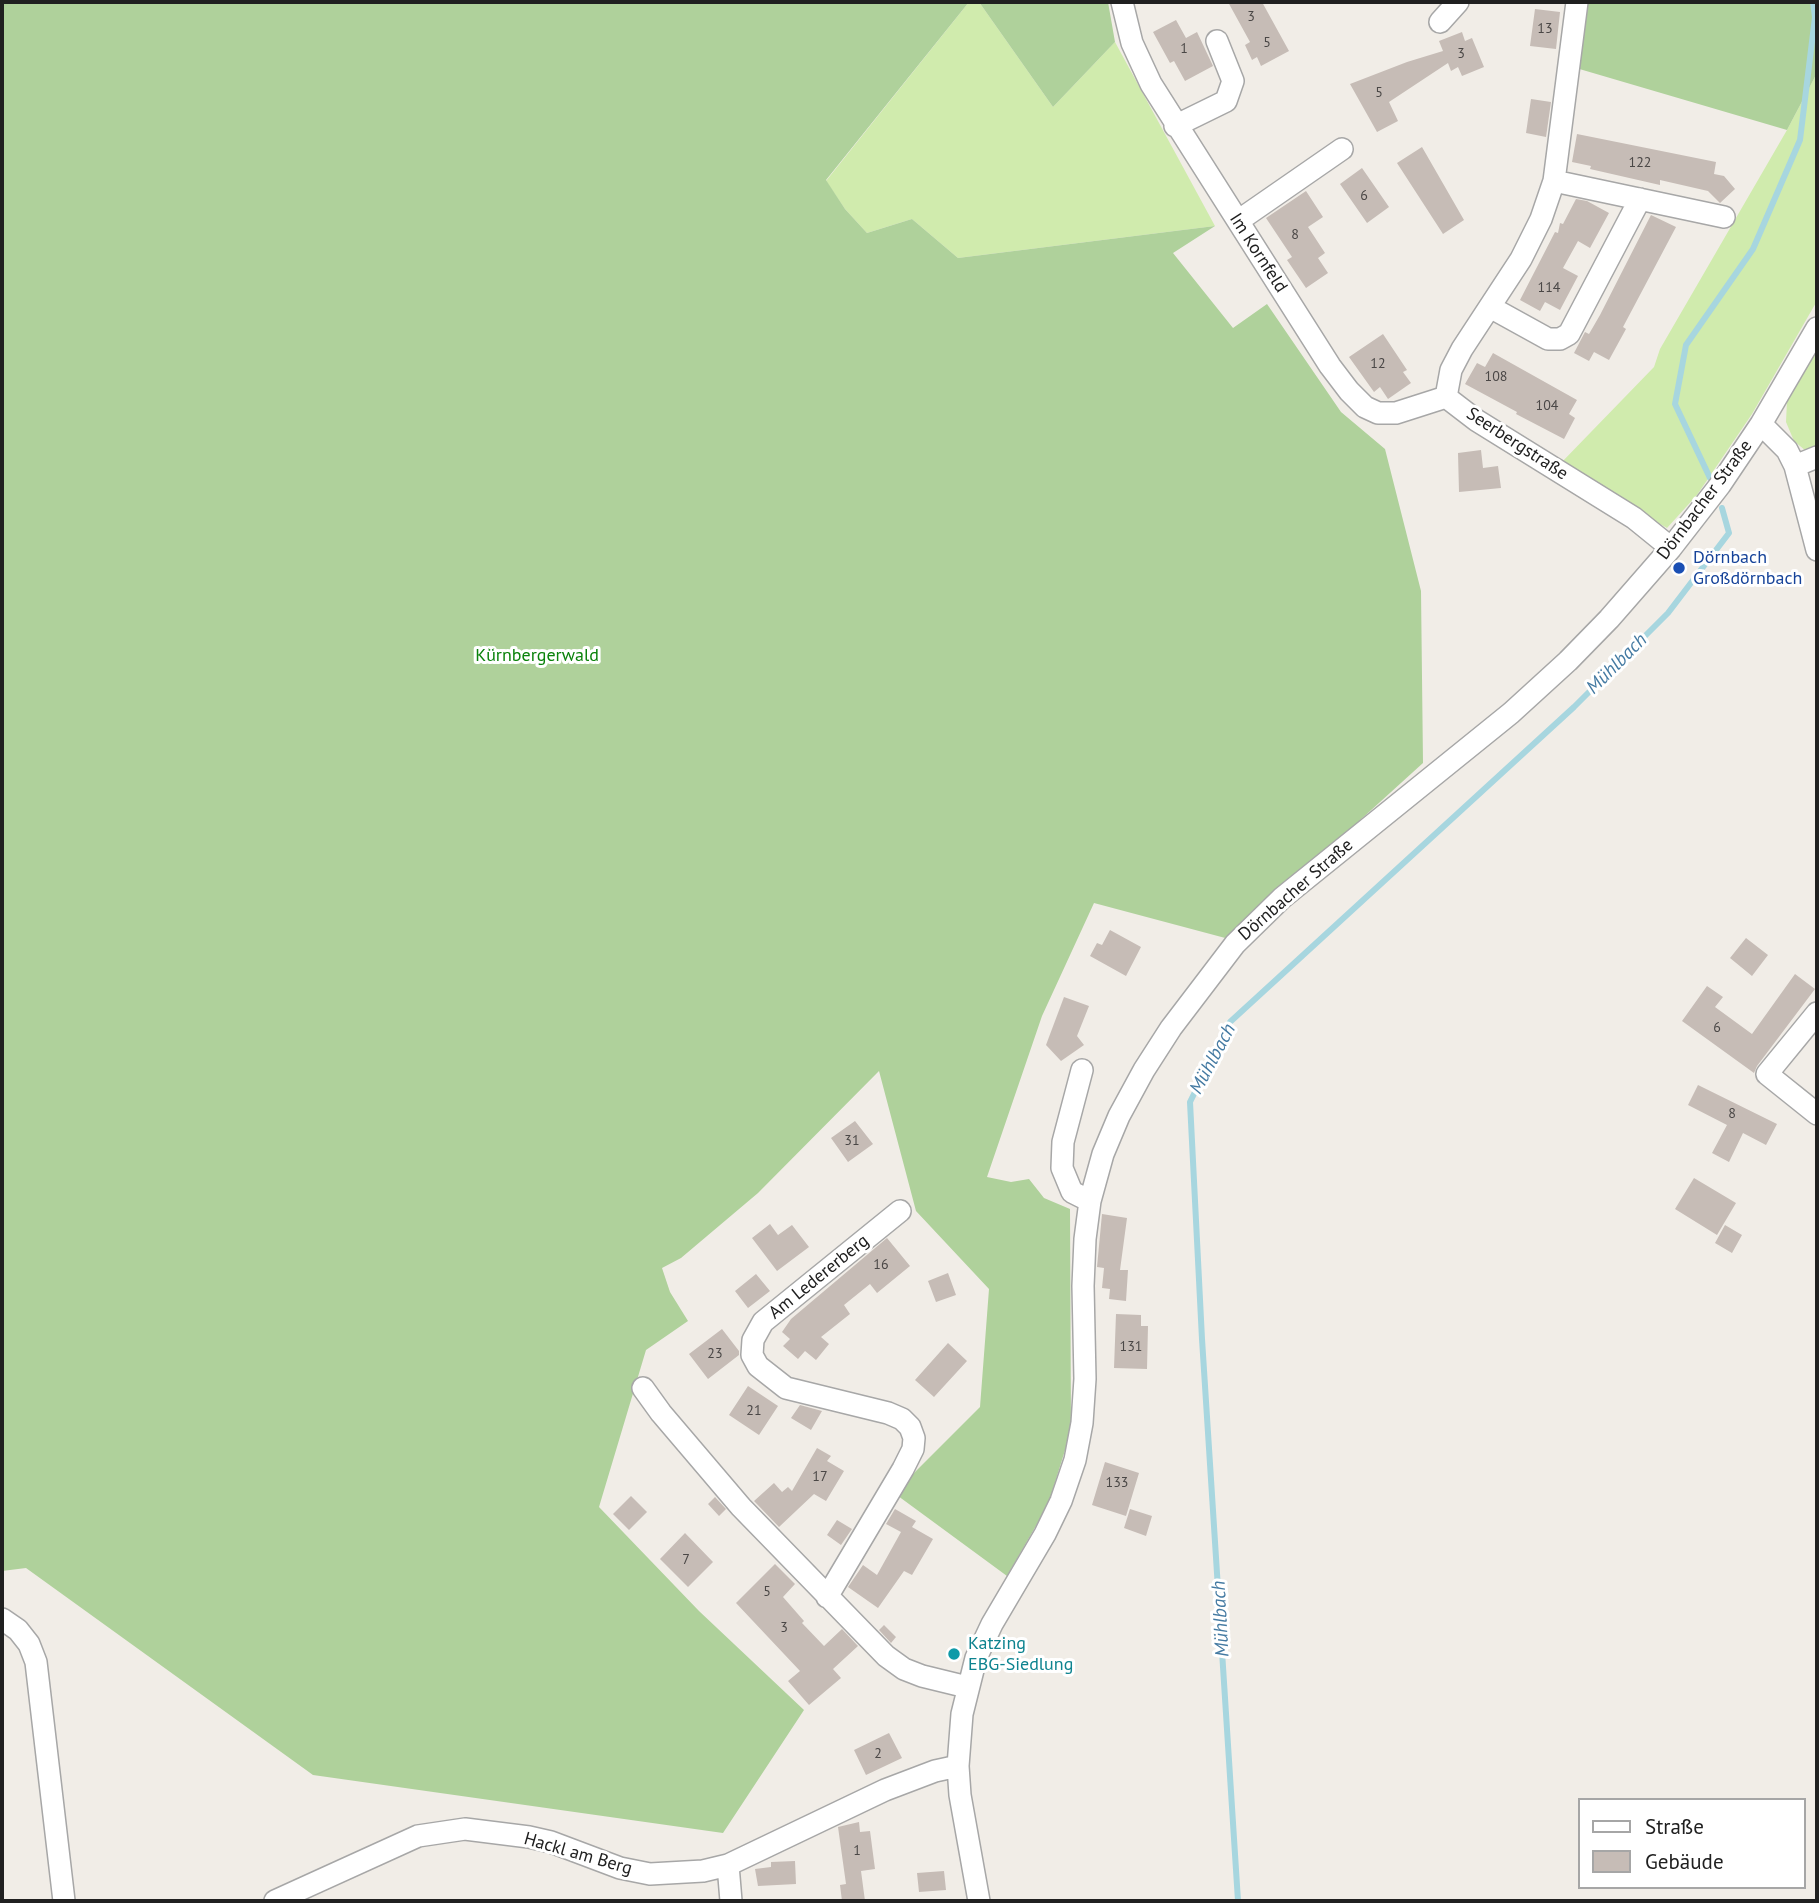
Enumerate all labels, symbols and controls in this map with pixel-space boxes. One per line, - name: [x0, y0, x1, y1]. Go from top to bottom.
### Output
- house number: 3: [1247, 9, 1255, 25]
- house number: 13: [1537, 21, 1553, 37]
- house number: 5: [1263, 35, 1271, 51]
- house number: 1: [1180, 41, 1188, 57]
- house number: 3: [1457, 46, 1465, 62]
- house number: 5: [1375, 85, 1383, 101]
- house number: 122: [1629, 155, 1651, 171]
- house number: 6: [1360, 188, 1368, 204]
- street label: Im Kornfeld: [1224, 209, 1292, 297]
- house number: 8: [1291, 227, 1299, 243]
- house number: 114: [1538, 280, 1560, 296]
- house number: 12: [1370, 356, 1386, 372]
- house number: 108: [1485, 369, 1507, 385]
- house number: 104: [1536, 398, 1558, 414]
- street label: Seerbergstraße: [1462, 403, 1572, 485]
- street label: Dörnbacher Straße: [1653, 436, 1757, 564]
- place label: Dörnbach Großdörnbach: [1693, 547, 1802, 590]
- marker: Dörnbach Großdörnbach: [1671, 560, 1687, 576]
- water label: Mühlbach: [1582, 629, 1652, 699]
- park label: Kürnbergerwald: [475, 645, 599, 667]
- street label: Dörnbacher Straße: [1234, 834, 1358, 946]
- water label: Mühlbach: [1185, 1020, 1241, 1098]
- house number: 6: [1713, 1020, 1721, 1036]
- house number: 8: [1728, 1106, 1736, 1122]
- house number: 31: [844, 1133, 860, 1149]
- street label: Am Ledererberg: [765, 1230, 873, 1324]
- house number: 16: [873, 1257, 889, 1273]
- house number: 131: [1120, 1339, 1142, 1355]
- house number: 23: [707, 1346, 723, 1362]
- house number: 21: [746, 1403, 762, 1419]
- house number: 17: [812, 1469, 828, 1485]
- house number: 133: [1106, 1475, 1128, 1491]
- house number: 7: [682, 1552, 690, 1568]
- water label: Mühlbach: [1208, 1580, 1234, 1658]
- house number: 5: [763, 1584, 771, 1600]
- house number: 3: [780, 1620, 788, 1636]
- place label: Katzing EBG-Siedlung: [968, 1633, 1073, 1676]
- marker: Katzing EBG-Siedlung: [946, 1646, 962, 1662]
- house number: 2: [874, 1746, 882, 1762]
- legend: [1577, 1798, 1805, 1889]
- text: Straße: [1645, 1813, 1704, 1840]
- street label: Hackl am Berg: [521, 1828, 635, 1880]
- house number: 1: [853, 1843, 861, 1859]
- text: Gebäude: [1645, 1848, 1724, 1875]

